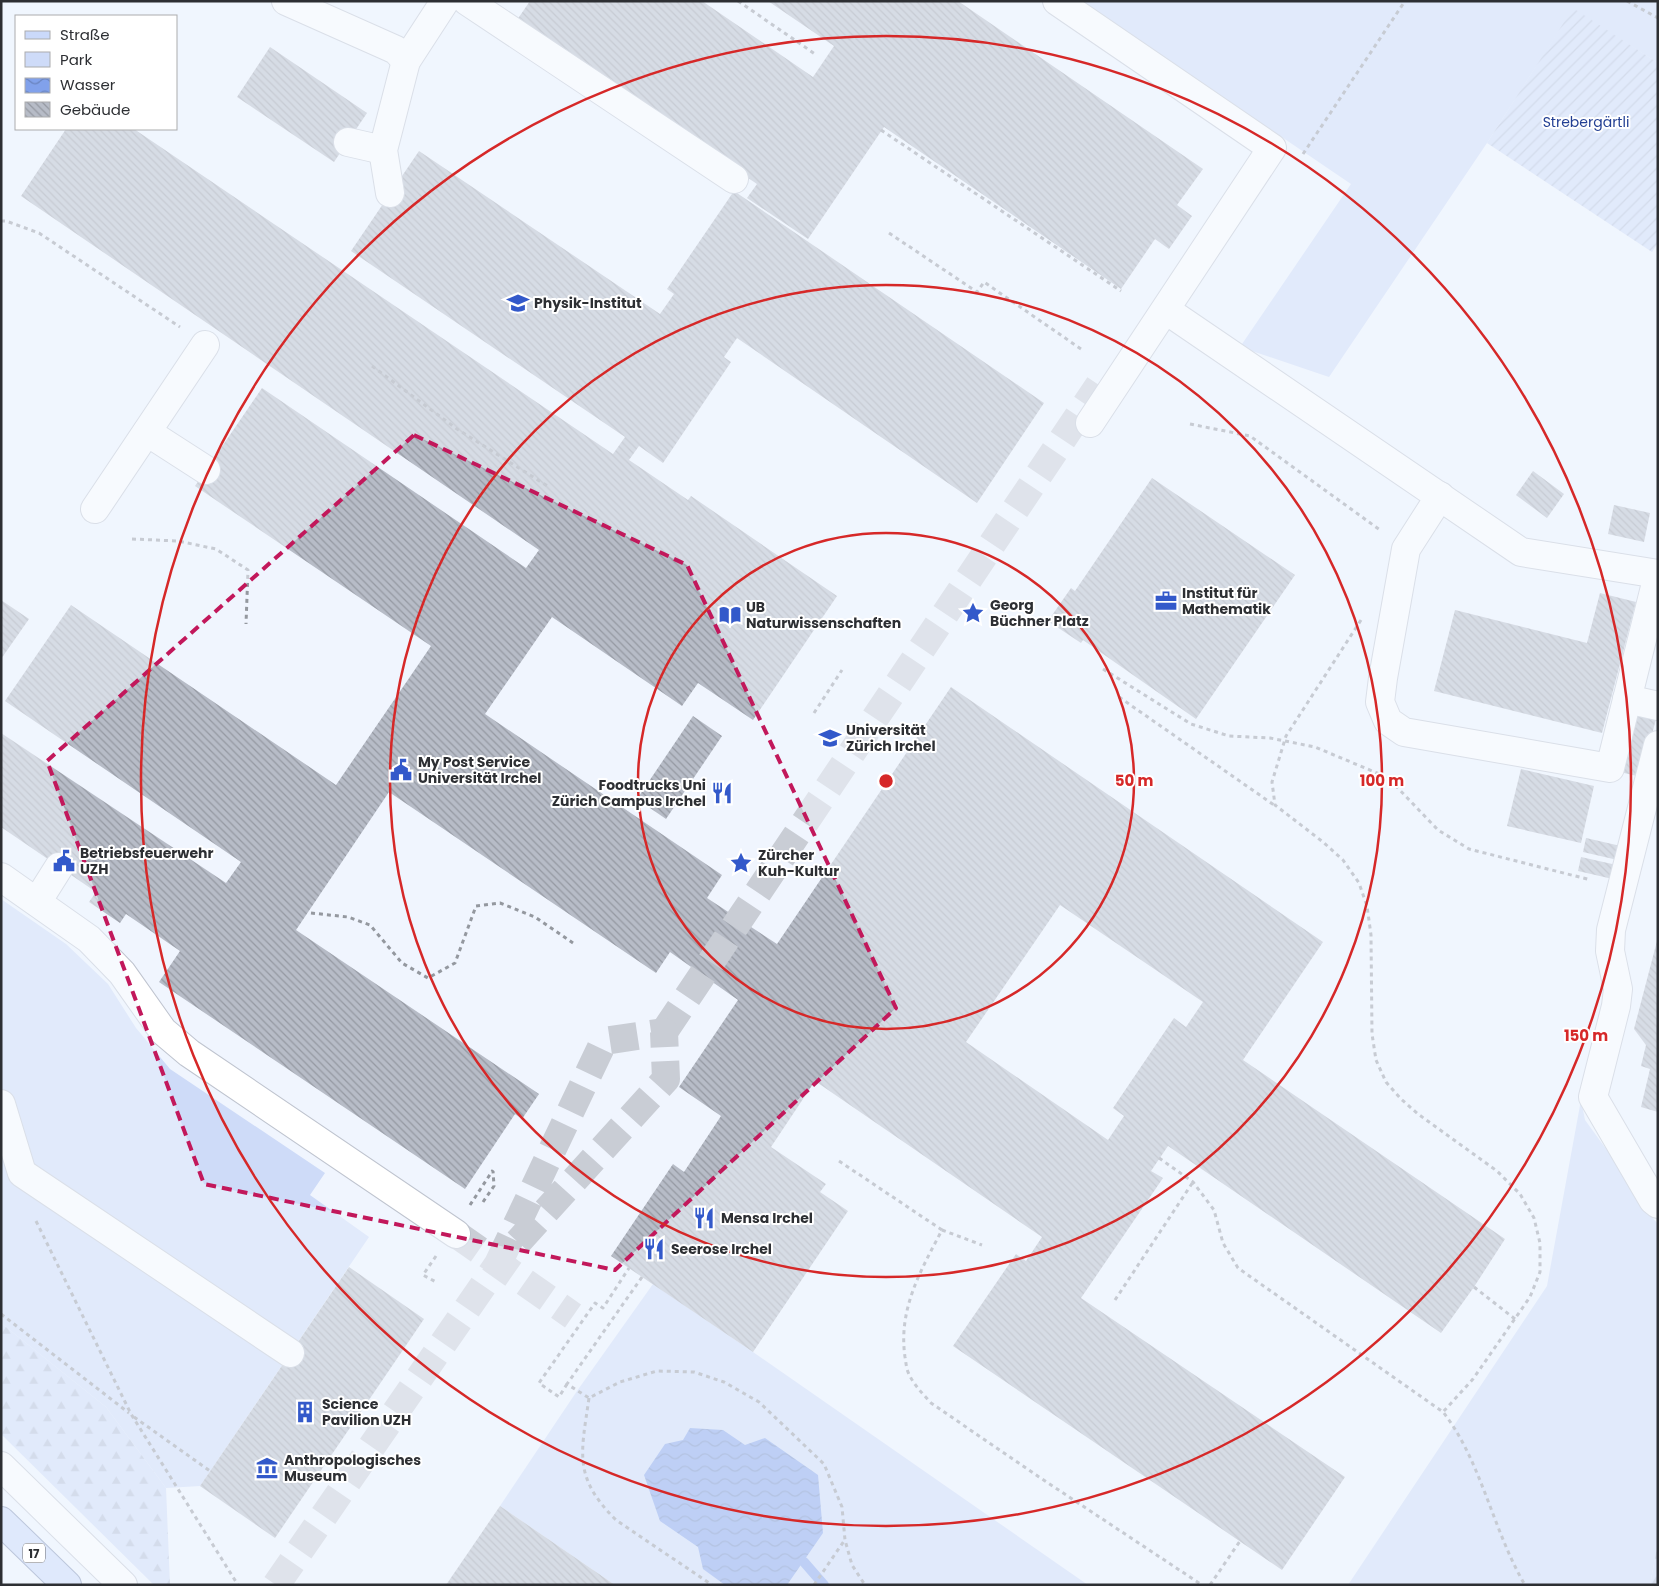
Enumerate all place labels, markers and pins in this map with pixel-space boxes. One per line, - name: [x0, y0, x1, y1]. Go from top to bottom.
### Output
- school or university icon: Physik-Institut: [505, 290, 531, 316]
- place label: Physik-Institut: [534, 293, 642, 313]
- place label: Institut für Mathematik: [1182, 583, 1271, 619]
- office icon: Institut für Mathematik: [1153, 588, 1179, 614]
- place label: Georg Büchner Platz: [990, 595, 1089, 631]
- place label: UB Naturwissenschaften: [746, 597, 901, 633]
- place icon: Georg Büchner Platz: [960, 600, 986, 626]
- library icon: UB Naturwissenschaften: [717, 602, 743, 628]
- place label: Universität Zürich Irchel: [846, 720, 936, 756]
- school or university icon: Universität Zürich Irchel: [817, 725, 843, 751]
- place label: My Post Service Universität Irchel: [418, 752, 541, 788]
- public building icon: My Post Service Universität Irchel: [388, 757, 414, 783]
- centre of rings: [877, 772, 895, 790]
- place label: Foodtrucks Uni Zürich Campus Irchel: [552, 775, 706, 811]
- restaurant icon: Foodtrucks Uni Zürich Campus Irchel: [709, 780, 735, 806]
- place label: Betriebsfeuerwehr UZH: [80, 843, 214, 879]
- place label: Zürcher Kuh-Kultur: [758, 845, 839, 881]
- public building icon: Betriebsfeuerwehr UZH: [51, 848, 77, 874]
- place icon: Zürcher Kuh-Kultur: [728, 850, 754, 876]
- restaurant icon: Mensa Irchel: [691, 1205, 717, 1231]
- place label: Mensa Irchel: [721, 1208, 813, 1228]
- restaurant icon: Seerose Irchel: [641, 1236, 667, 1262]
- place label: Seerose Irchel: [671, 1239, 772, 1259]
- place label: Science Pavilion UZH: [322, 1394, 411, 1430]
- building icon: Science Pavilion UZH: [292, 1399, 318, 1425]
- place label: Anthropologisches Museum: [284, 1450, 421, 1486]
- museum icon: Anthropologisches Museum: [254, 1455, 280, 1481]

